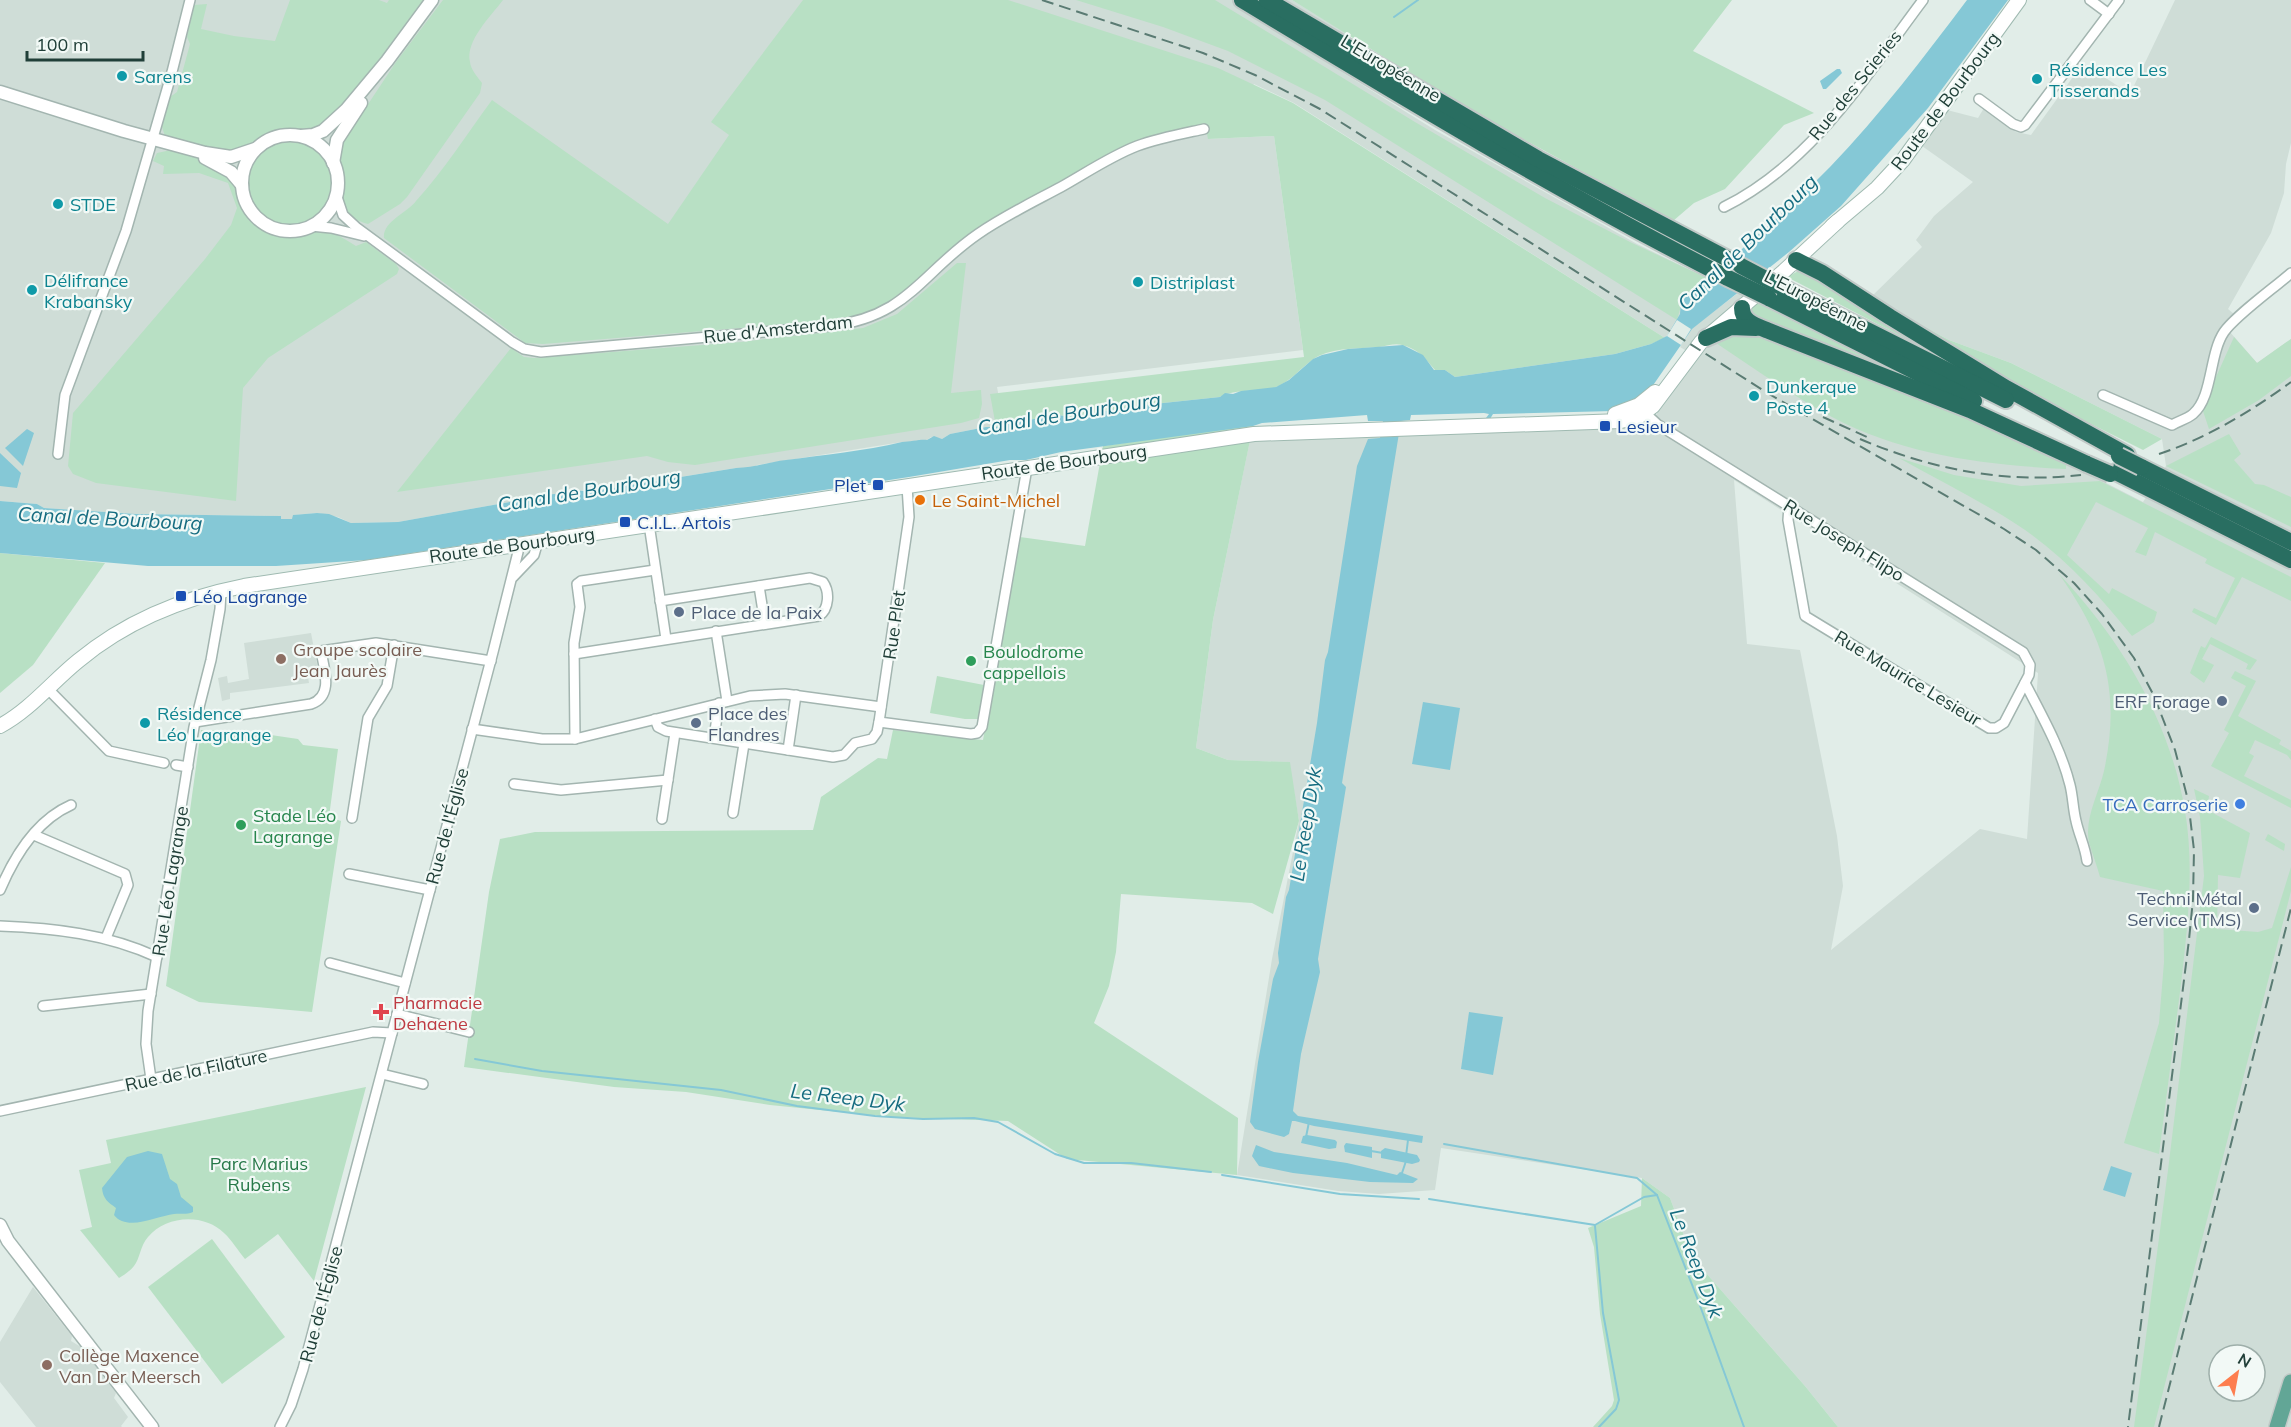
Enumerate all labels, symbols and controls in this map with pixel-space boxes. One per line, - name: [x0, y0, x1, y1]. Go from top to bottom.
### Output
- scale bar: [27, 24, 142, 62]
- street label: Rue des Scieries: [1803, 25, 1907, 145]
- street label: Route de Bourbourg: [1886, 27, 2004, 175]
- street label: L'Européenne: [1337, 29, 1445, 107]
- text: 100 m: [36, 33, 89, 56]
- place label: Résidence Les Tisserands: [2049, 58, 2167, 102]
- place label: Sarens: [134, 65, 192, 88]
- marker: Sarens: [115, 69, 129, 83]
- marker: Résidence Les Tisserands: [2030, 72, 2044, 86]
- water label: Canal de Bourbourg: [1672, 169, 1822, 315]
- place label: STDE: [70, 193, 116, 216]
- marker: STDE: [51, 197, 65, 211]
- street label: L'Européenne: [1761, 264, 1871, 336]
- place label: Délifrance Krabansky: [44, 269, 133, 313]
- place label: Distriplast: [1150, 271, 1235, 294]
- marker: Distriplast: [1131, 275, 1145, 289]
- marker: Délifrance Krabansky: [25, 283, 39, 297]
- street label: Rue d'Amsterdam: [702, 310, 854, 348]
- place label: Dunkerque Poste 4: [1766, 375, 1857, 419]
- water label: Canal de Bourbourg: [976, 386, 1162, 440]
- marker: Dunkerque Poste 4: [1747, 389, 1761, 403]
- place label: Lesieur: [1617, 415, 1677, 438]
- marker: Lesieur: [1598, 419, 1612, 433]
- street label: Route de Bourbourg: [980, 439, 1148, 485]
- water label: Canal de Bourbourg: [496, 463, 682, 517]
- place label: Plet: [834, 474, 866, 497]
- marker: Plet: [871, 478, 885, 492]
- place label: Le Saint-Michel: [932, 489, 1060, 512]
- marker: Le Saint-Michel: [913, 493, 927, 507]
- street label: Rue Joseph Flipo: [1779, 494, 1909, 586]
- water label: Canal de Bourbourg: [17, 501, 203, 535]
- place label: C.I.L. Artois: [637, 511, 731, 534]
- marker: C.I.L. Artois: [618, 515, 632, 529]
- street label: Route de Bourbourg: [428, 522, 596, 568]
- place label: Léo Lagrange: [193, 585, 307, 608]
- marker: Léo Lagrange: [174, 589, 188, 603]
- street label: Rue Plet: [878, 589, 910, 661]
- place label: Place de la Paix: [691, 601, 822, 624]
- marker: Place de la Paix: [672, 605, 686, 619]
- street label: Rue Maurice Lesieur: [1830, 625, 1986, 731]
- place label: Groupe scolaire Jean Jaurès: [293, 638, 422, 682]
- place label: Boulodrome cappellois: [983, 640, 1084, 684]
- marker: Groupe scolaire Jean Jaurès: [274, 652, 288, 666]
- marker: Boulodrome cappellois: [964, 654, 978, 668]
- place label: ERF Forage: [2114, 690, 2210, 713]
- marker: ERF Forage: [2215, 694, 2229, 708]
- place label: Résidence Léo Lagrange: [157, 702, 271, 746]
- place label: Place des Flandres: [708, 702, 788, 746]
- marker: Résidence Léo Lagrange: [138, 716, 152, 730]
- marker: Place des Flandres: [689, 716, 703, 730]
- water label: Le Reep Dyk: [1284, 764, 1326, 883]
- street label: Rue de l'Église: [420, 765, 474, 887]
- place label: TCA Carroserie: [2103, 793, 2228, 816]
- marker: TCA Carroserie: [2233, 797, 2247, 811]
- street label: Rue Léo Lagrange: [147, 804, 193, 958]
- place label: Stade Léo Lagrange: [253, 804, 336, 848]
- marker: Stade Léo Lagrange: [234, 818, 248, 832]
- place label: Techni Métal Service (TMS): [2127, 887, 2242, 931]
- marker: Techni Métal Service (TMS): [2247, 901, 2261, 915]
- place label: Pharmacie Dehaene: [393, 991, 482, 1035]
- marker: Pharmacie Dehaene: [374, 1005, 388, 1019]
- street label: Rue de la Filature: [123, 1044, 269, 1096]
- water label: Le Reep Dyk: [789, 1078, 907, 1117]
- park label: Parc Marius Rubens: [210, 1152, 308, 1196]
- water label: Le Reep Dyk: [1665, 1205, 1730, 1322]
- street label: Rue de l'Église: [294, 1243, 348, 1365]
- north arrow: [2207, 1343, 2267, 1403]
- place label: Collège Maxence Van Der Meersch: [59, 1344, 201, 1388]
- text: N: [2234, 1348, 2255, 1372]
- marker: Collège Maxence Van Der Meersch: [40, 1358, 54, 1372]

